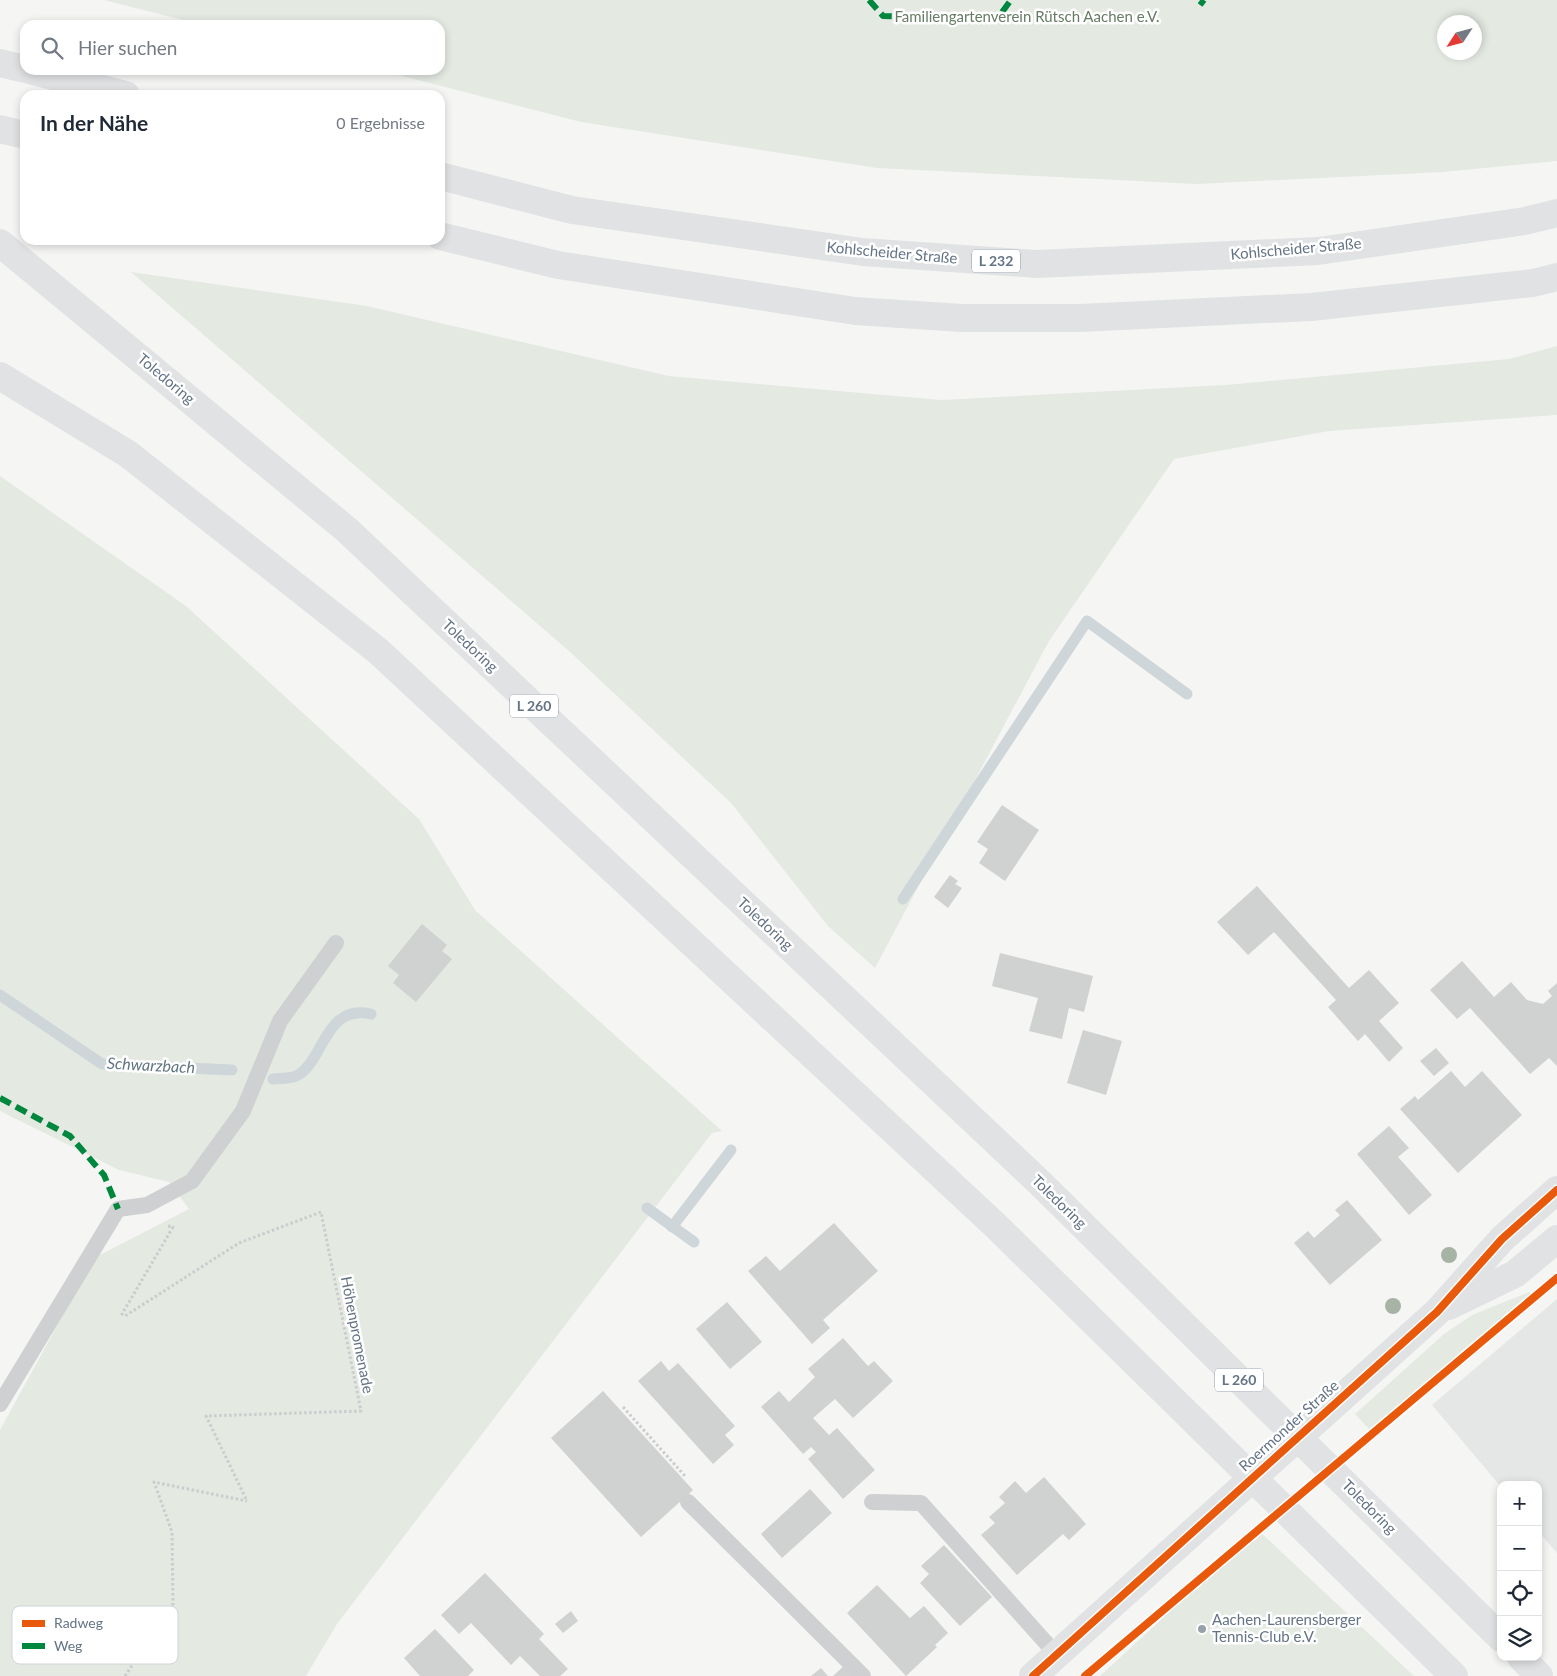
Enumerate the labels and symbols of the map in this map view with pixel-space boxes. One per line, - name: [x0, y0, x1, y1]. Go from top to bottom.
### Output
- park label: Familiengartenverein Rütsch Aachen e.V.: [894, 7, 1160, 25]
- north arrow: [1437, 15, 1482, 60]
- street label: Kohlscheider Straße: [1230, 233, 1362, 263]
- street label: Kohlscheider Straße: [826, 237, 958, 267]
- road number: L 232: [972, 250, 1020, 272]
- street label: Toledoring: [134, 349, 199, 407]
- street label: Toledoring: [439, 615, 502, 676]
- road number: L 260: [510, 694, 558, 718]
- street label: Toledoring: [734, 893, 797, 954]
- water label: Schwarzbach: [107, 1053, 195, 1076]
- street label: Toledoring: [1029, 1171, 1091, 1232]
- street label: Höhenpromenade: [338, 1275, 378, 1395]
- road number: L 260: [1215, 1368, 1263, 1392]
- street label: Roermonder Straße: [1235, 1376, 1342, 1475]
- street label: Toledoring: [1339, 1475, 1401, 1537]
- legend: [12, 1606, 178, 1664]
- place label: Aachen-Laurensberger Tennis-Club e.V.: [1212, 1610, 1362, 1645]
- text: Radweg: [54, 1614, 103, 1631]
- marker: Aachen-Laurensberger Tennis-Club e.V.: [1196, 1623, 1208, 1635]
- text: Weg: [54, 1637, 82, 1654]

